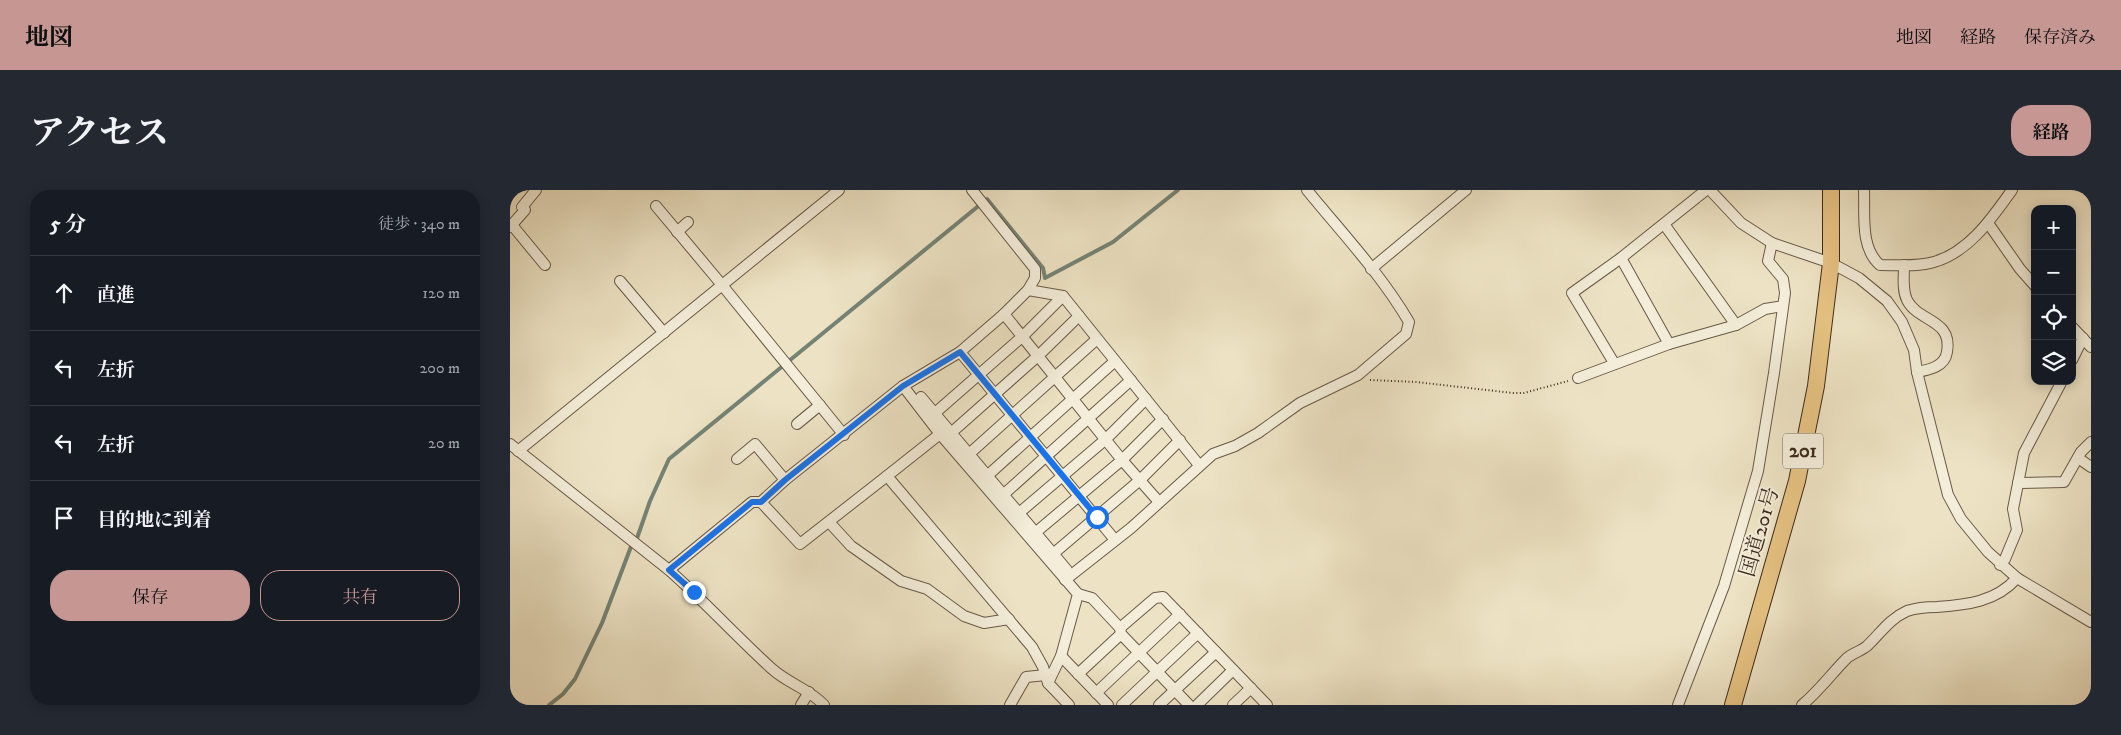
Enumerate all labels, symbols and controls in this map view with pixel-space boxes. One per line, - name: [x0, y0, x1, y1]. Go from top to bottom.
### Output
- text: 地図: [25, 23, 73, 53]
- text: 地図: [1896, 27, 1932, 49]
- text: 経路: [1960, 27, 1996, 49]
- text: 保存済み: [2024, 27, 2096, 49]
- button: 経路: [2011, 105, 2091, 156]
- text: アクセス: [30, 112, 169, 156]
- map controls: [2031, 205, 2076, 385]
- button: +: [2031, 205, 2076, 250]
- text: 5 分: [50, 212, 86, 238]
- text: 徒歩 · 340 m: [378, 214, 460, 234]
- button: −: [2031, 250, 2076, 295]
- icon: ahead: [50, 279, 78, 307]
- text: 120 m: [422, 283, 460, 303]
- text: 直進: [97, 284, 135, 307]
- button: locate: [2031, 295, 2076, 340]
- button: layers: [2031, 340, 2076, 385]
- icon: left: [50, 354, 78, 382]
- text: 200 m: [419, 358, 460, 378]
- text: 左折: [97, 359, 135, 382]
- icon: left: [50, 429, 78, 457]
- text: 20 m: [428, 433, 460, 453]
- text: 左折: [97, 434, 135, 457]
- road number: 201: [1783, 434, 1823, 468]
- street label: 国道201号: [1735, 484, 1785, 580]
- icon: arrive: [50, 504, 78, 532]
- route start: [1086, 506, 1109, 529]
- text: 目的地に到着: [97, 509, 211, 532]
- button: 保存: [50, 570, 250, 621]
- button: 共有: [260, 570, 460, 621]
- route end: [683, 581, 706, 604]

